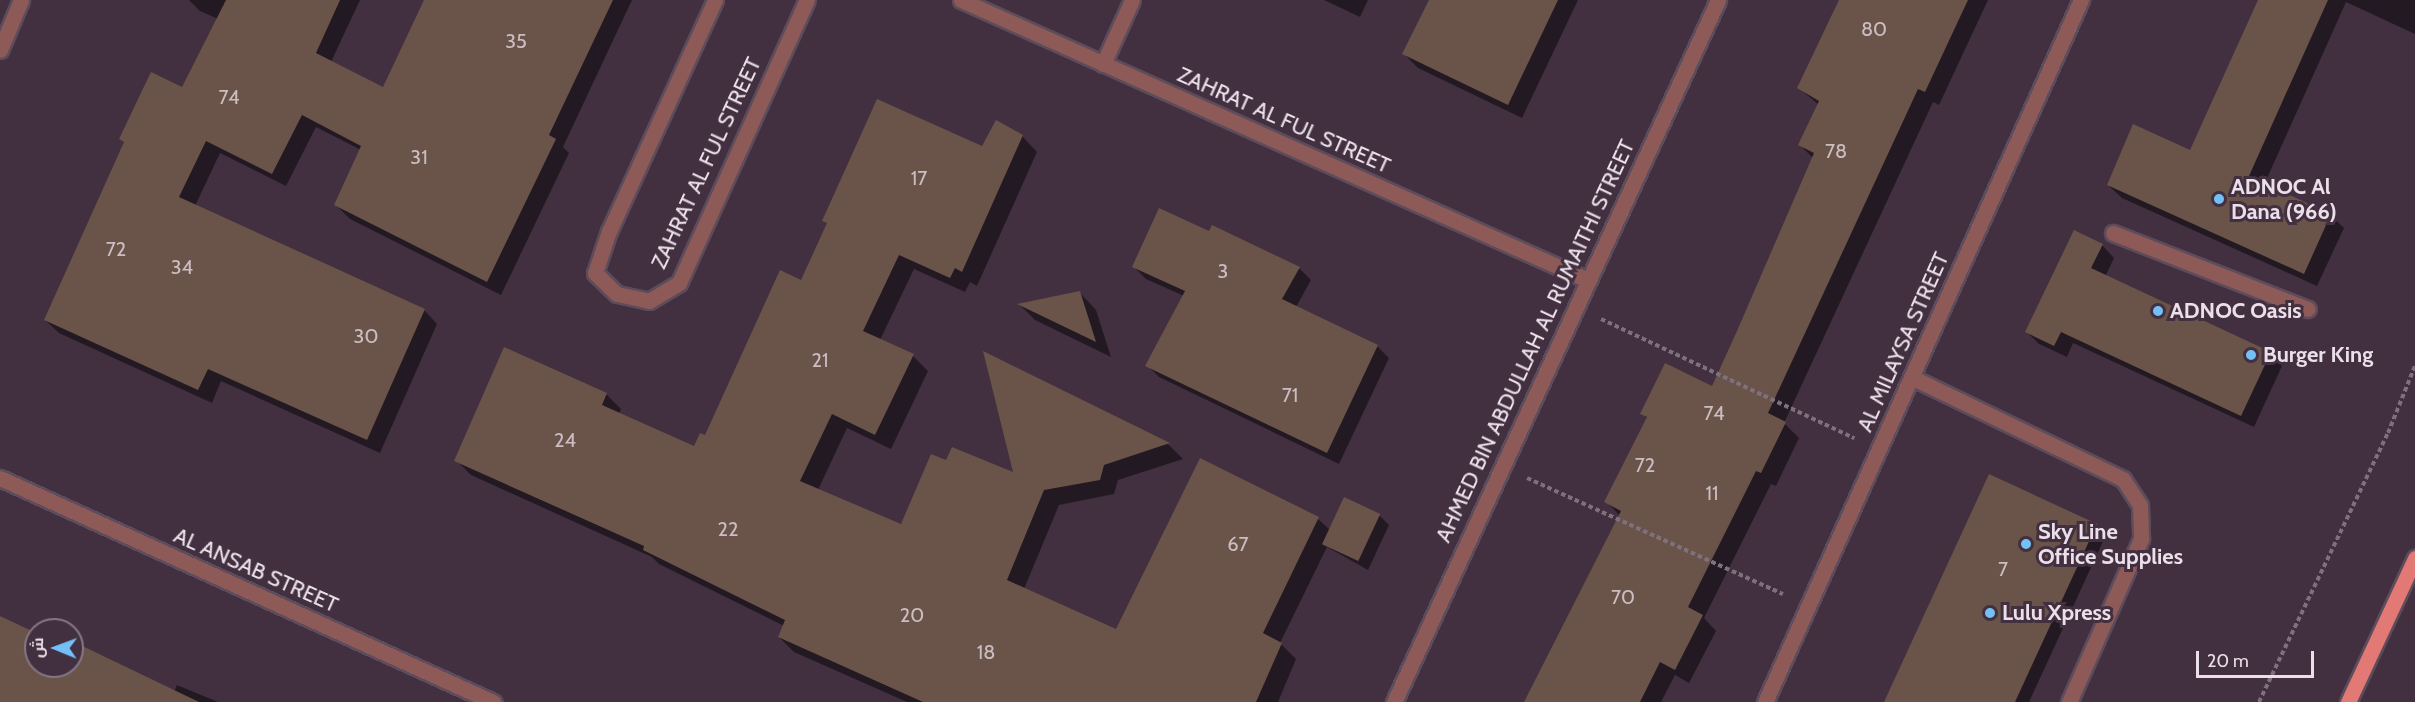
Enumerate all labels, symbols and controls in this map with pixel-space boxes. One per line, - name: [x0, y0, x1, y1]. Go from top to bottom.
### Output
- house number: 80: [1861, 17, 1887, 41]
- house number: 35: [505, 29, 527, 53]
- street label: ZAHRAT AL FUL STREET: [645, 53, 767, 273]
- street label: ZAHRAT AL FUL STREET: [1173, 61, 1395, 179]
- house number: 74: [219, 85, 239, 109]
- street label: AHMED BIN ABDULLAH AL RUMAITHI STREET: [1430, 136, 1640, 546]
- house number: 78: [1825, 139, 1847, 163]
- house number: 31: [410, 145, 428, 169]
- house number: 17: [911, 166, 927, 190]
- place label: ADNOC Al Dana (966): [2231, 173, 2337, 224]
- marker: ADNOC Al Dana (966): [2212, 192, 2226, 206]
- house number: 72: [106, 237, 126, 261]
- street label: AL MILAYSA STREET: [1852, 248, 1954, 436]
- house number: 34: [171, 255, 193, 279]
- house number: 3: [1218, 259, 1228, 283]
- place label: ADNOC Oasis: [2170, 298, 2302, 324]
- marker: ADNOC Oasis: [2151, 304, 2165, 318]
- house number: 30: [354, 324, 378, 348]
- place label: Burger King: [2263, 342, 2373, 368]
- house number: 21: [812, 348, 828, 372]
- marker: Burger King: [2244, 348, 2258, 362]
- house number: 71: [1282, 383, 1298, 407]
- house number: 74: [1704, 401, 1724, 425]
- house number: 24: [554, 428, 576, 452]
- house number: 72: [1635, 453, 1655, 477]
- house number: 11: [1705, 481, 1719, 505]
- house number: 22: [718, 517, 738, 541]
- place label: Sky Line Office Supplies: [2038, 518, 2183, 570]
- street label: AL ANSAB STREET: [170, 522, 342, 618]
- house number: 67: [1227, 532, 1249, 556]
- marker: Sky Line Office Supplies: [2019, 537, 2033, 551]
- house number: 7: [1998, 557, 2008, 581]
- house number: 70: [1611, 585, 1635, 609]
- place label: Lulu Xpress: [2002, 600, 2111, 626]
- house number: 20: [900, 603, 924, 627]
- marker: Lulu Xpress: [1983, 606, 1997, 620]
- north arrow: [24, 618, 84, 678]
- text: ش: [28, 637, 47, 658]
- scale bar: [2199, 639, 2318, 677]
- house number: 18: [977, 640, 995, 664]
- text: 20 m: [2207, 650, 2249, 672]

